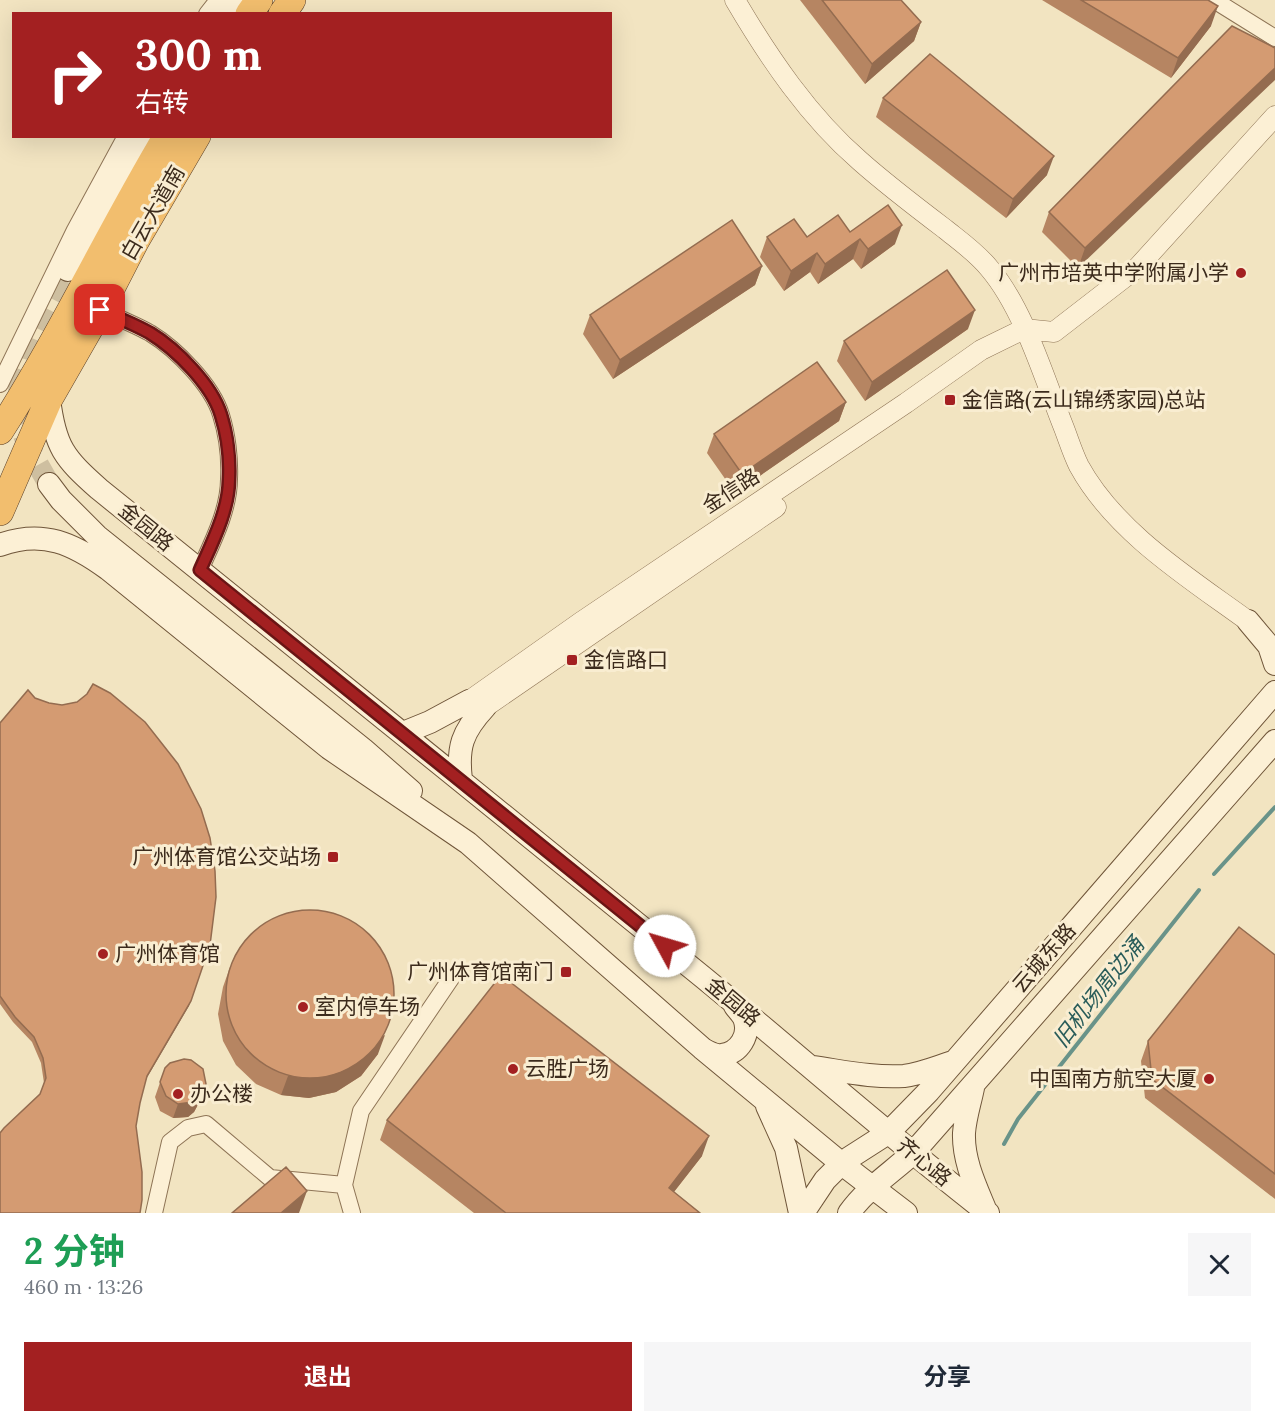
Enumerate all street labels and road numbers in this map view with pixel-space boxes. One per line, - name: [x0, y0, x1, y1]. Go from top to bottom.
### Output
- street label: 白云大道南: [115, 161, 191, 265]
- street label: 金信路: [697, 462, 764, 519]
- street label: 金园路: [113, 496, 179, 557]
- street label: 云城东路: [1006, 917, 1081, 998]
- street label: 金园路: [701, 971, 766, 1032]
- street label: 齐心路: [891, 1131, 957, 1192]

